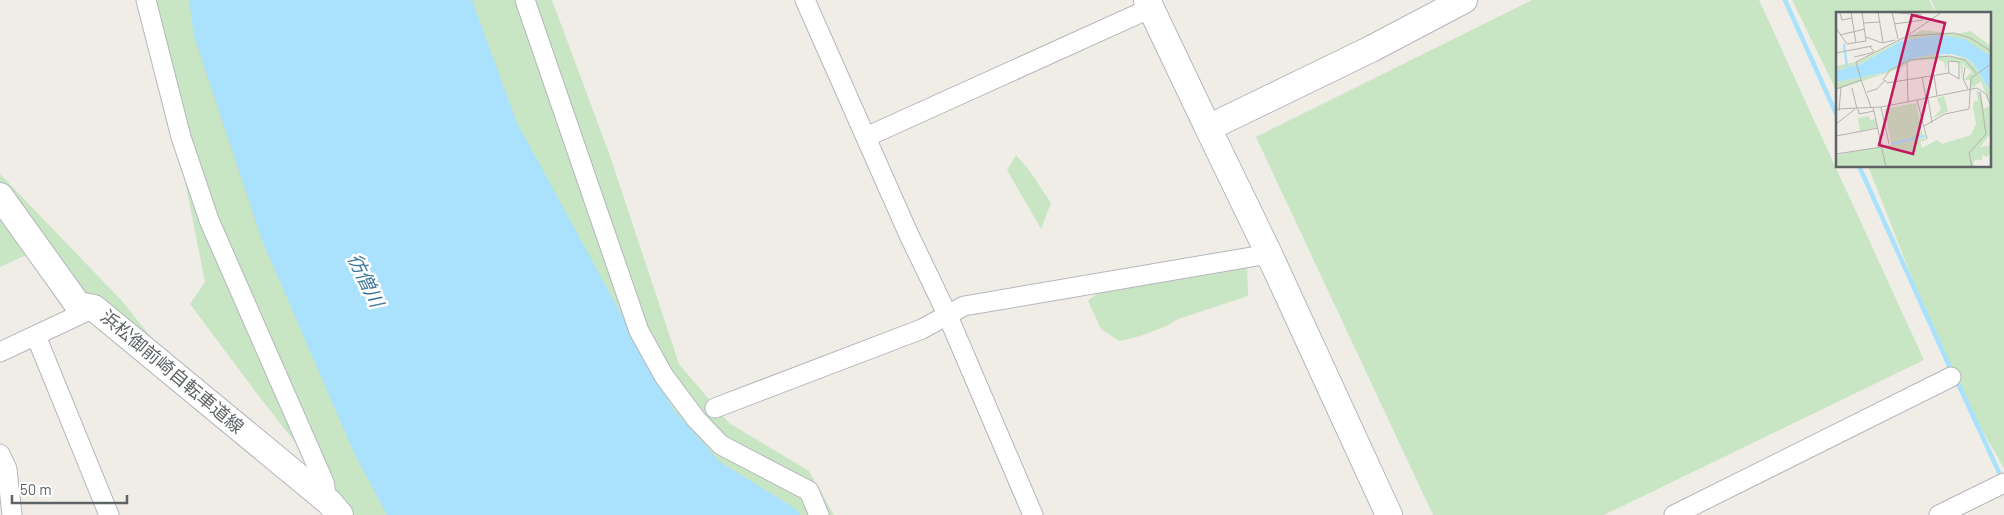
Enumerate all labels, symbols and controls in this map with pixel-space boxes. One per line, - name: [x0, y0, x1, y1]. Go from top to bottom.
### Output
- inset map: [1836, 12, 1992, 168]
- water label: 彷僧川: [344, 249, 390, 312]
- street label: 浜松御前崎自転車道線: [97, 305, 249, 438]
- scale bar: [12, 472, 128, 504]
- text: 50 m: [20, 480, 52, 498]

